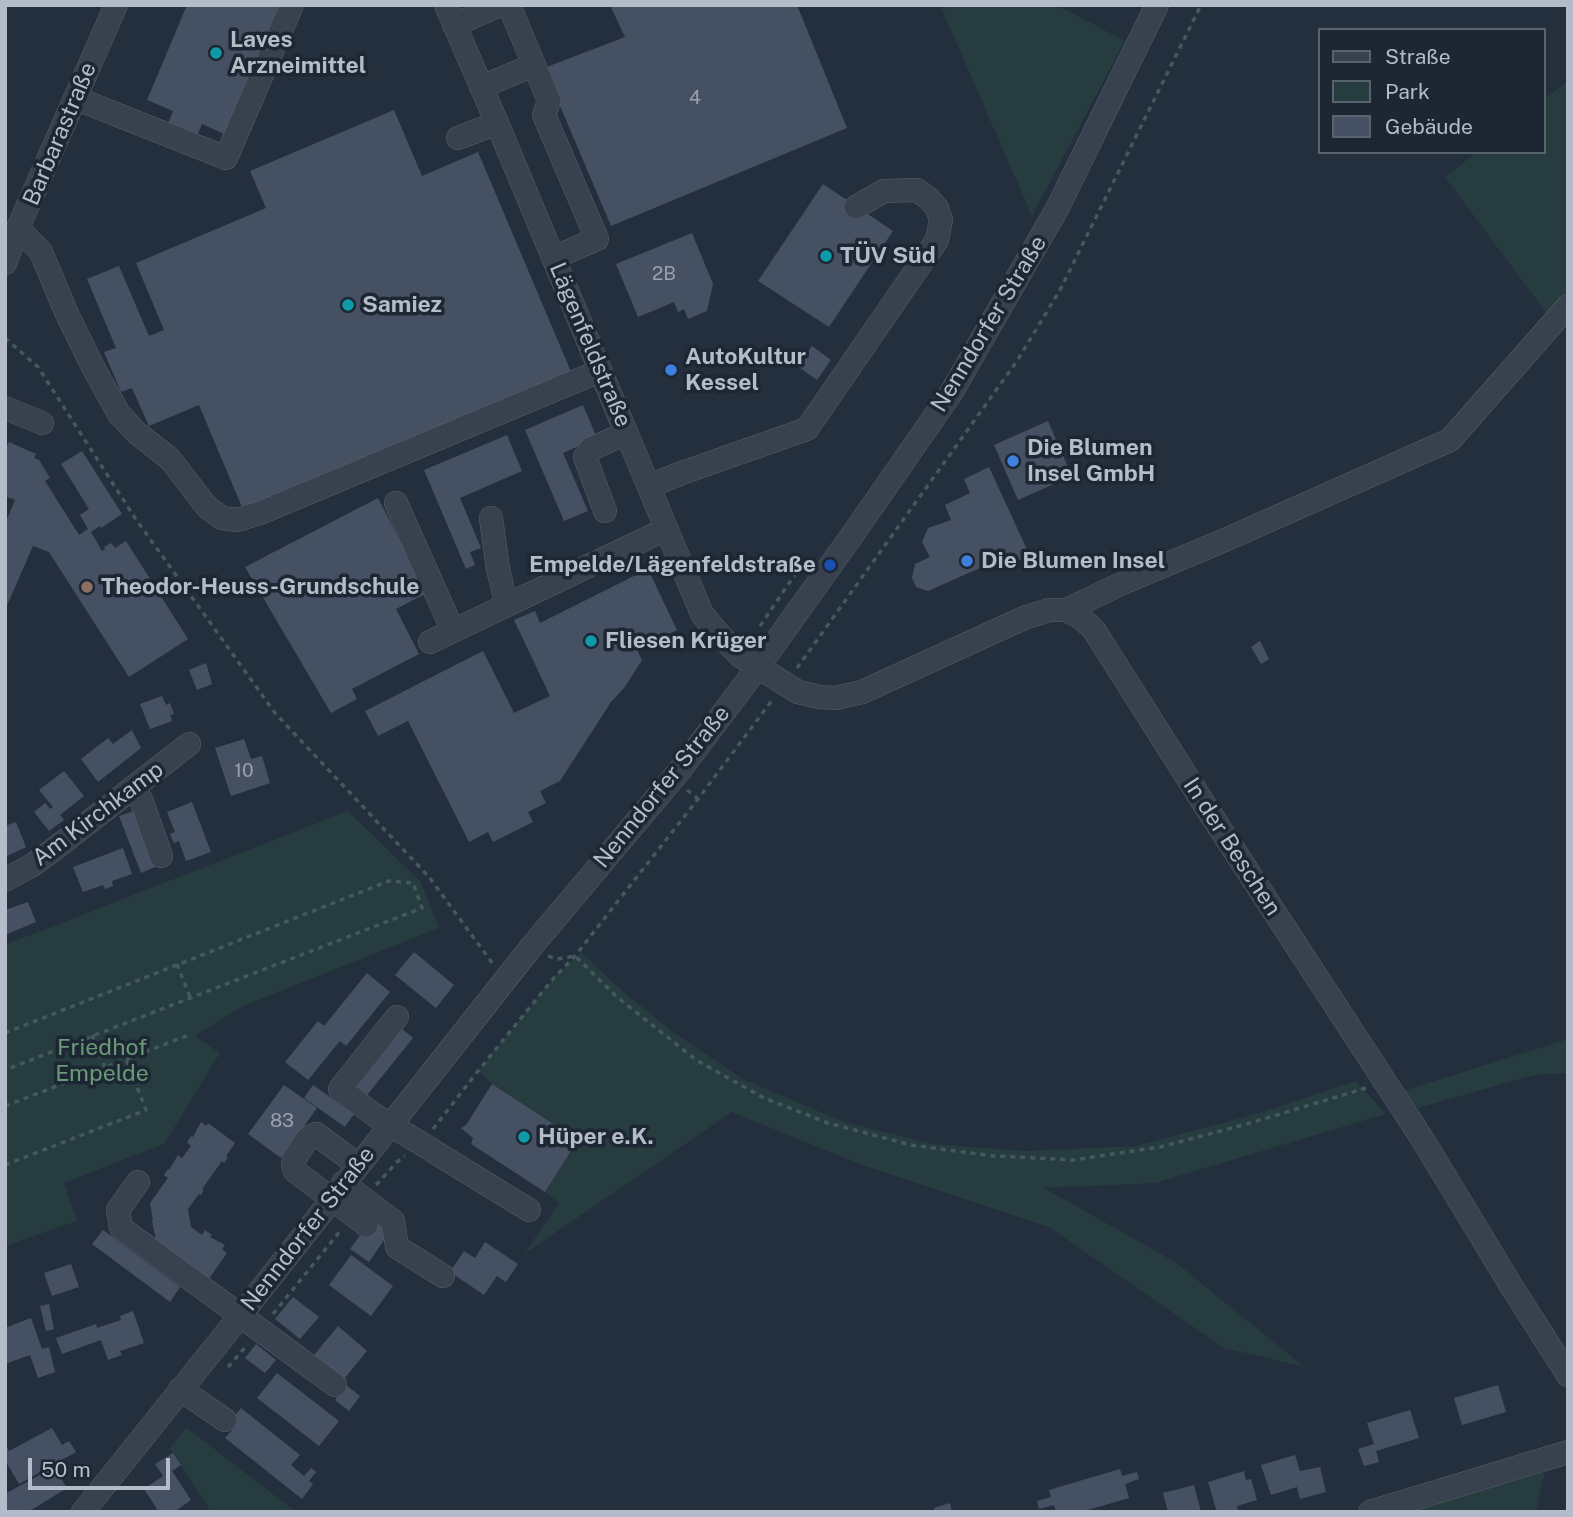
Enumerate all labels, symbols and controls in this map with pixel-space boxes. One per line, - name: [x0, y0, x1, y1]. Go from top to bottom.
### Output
- place label: Laves Arzneimittel: [230, 26, 366, 80]
- legend: [1318, 28, 1545, 154]
- text: Straße: [1385, 44, 1451, 69]
- marker: Laves Arzneimittel: [208, 45, 224, 61]
- street label: Barbarastraße: [17, 58, 103, 210]
- text: Park: [1385, 79, 1430, 104]
- house number: 4: [689, 87, 701, 109]
- text: Gebäude: [1385, 114, 1473, 139]
- street label: Nenndorfer Straße: [925, 231, 1053, 417]
- place label: TÜV Süd: [840, 242, 936, 270]
- marker: TÜV Süd: [818, 248, 834, 264]
- street label: Lägenfeldstraße: [543, 259, 637, 431]
- house number: 2B: [652, 263, 676, 285]
- place label: Samiez: [362, 291, 442, 319]
- marker: Samiez: [340, 297, 356, 313]
- place label: AutoKultur Kessel: [685, 343, 806, 397]
- marker: AutoKultur Kessel: [663, 362, 679, 378]
- place label: Die Blumen Insel GmbH: [1027, 434, 1155, 488]
- marker: Die Blumen Insel GmbH: [1005, 453, 1021, 469]
- place label: Die Blumen Insel: [981, 547, 1165, 575]
- place label: Empelde/Lägenfeldstraße: [529, 551, 816, 579]
- marker: Die Blumen Insel: [959, 553, 975, 569]
- marker: Empelde/Lägenfeldstraße: [822, 557, 838, 573]
- place label: Theodor-Heuss-Grundschule: [101, 573, 419, 601]
- marker: Theodor-Heuss-Grundschule: [79, 579, 95, 595]
- place label: Fliesen Krüger: [605, 627, 767, 655]
- marker: Fliesen Krüger: [583, 633, 599, 649]
- street label: Nenndorfer Straße: [588, 700, 736, 874]
- street label: Am Kirchkamp: [27, 756, 169, 872]
- house number: 10: [234, 760, 254, 782]
- street label: In der Beschen: [1177, 773, 1287, 921]
- park label: Friedhof Empelde: [55, 1034, 149, 1088]
- house number: 83: [270, 1110, 294, 1132]
- place label: Hüper e.K.: [538, 1123, 654, 1151]
- marker: Hüper e.K.: [516, 1129, 532, 1145]
- street label: Nenndorfer Straße: [235, 1141, 381, 1317]
- scale bar: [32, 1444, 173, 1488]
- text: 50 m: [41, 1457, 91, 1482]

